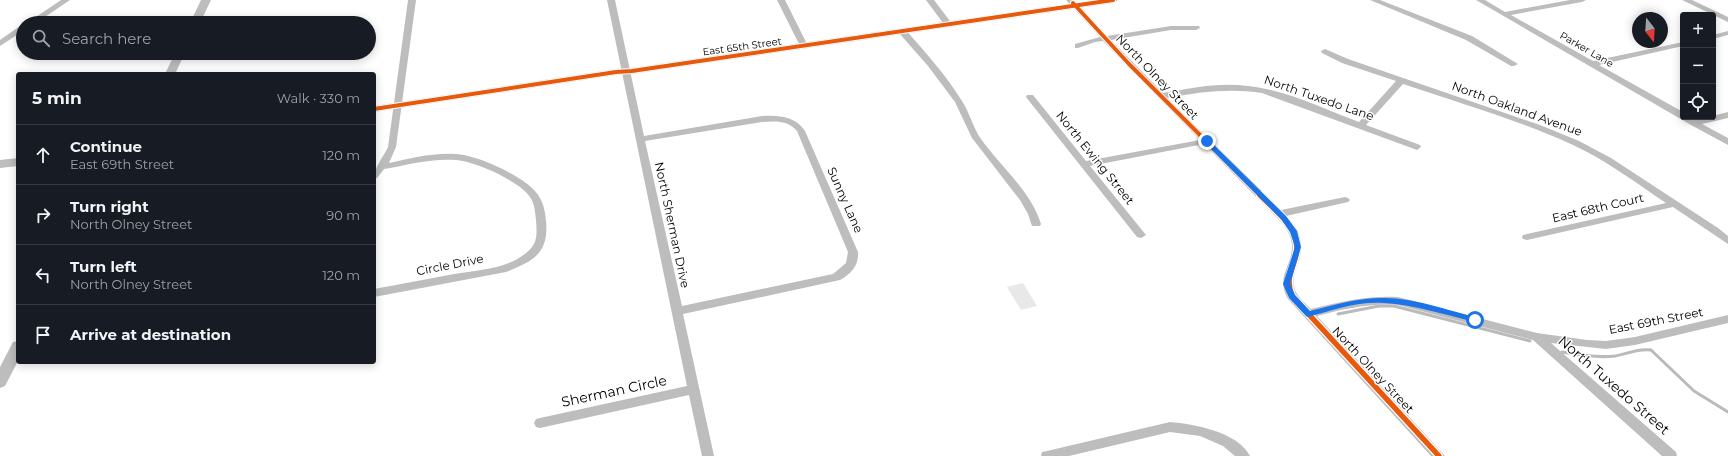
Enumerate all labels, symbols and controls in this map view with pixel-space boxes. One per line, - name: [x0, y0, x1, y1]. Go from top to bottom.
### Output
- north arrow: [1632, 12, 1668, 48]
- map controls: [1680, 12, 1716, 120]
- button: +: [1680, 12, 1716, 48]
- search box: [16, 16, 376, 60]
- icon: search: [30, 27, 52, 49]
- text: Search here: [62, 29, 151, 48]
- street label: Parker Lane: [1558, 29, 1616, 70]
- street label: North Olney Street: [1113, 31, 1202, 123]
- street label: East 65th Street: [702, 35, 782, 58]
- button: −: [1680, 48, 1716, 84]
- street label: North Tuxedo Lane: [1262, 72, 1376, 123]
- street label: North Oakland Avenue: [1450, 78, 1584, 139]
- button: locate: [1680, 84, 1716, 120]
- text: 5 min: [32, 88, 82, 108]
- text: Walk · 330 m: [277, 90, 360, 106]
- street label: North Ewing Street: [1053, 108, 1138, 208]
- route end: [1198, 132, 1216, 150]
- text: Continue: [70, 137, 142, 156]
- icon: ahead: [32, 144, 54, 166]
- text: 120 m: [322, 147, 360, 163]
- text: East 69th Street: [70, 156, 174, 172]
- street label: North Sherman Drive: [652, 161, 693, 289]
- street label: Sunny Lane: [824, 165, 867, 235]
- street label: East 68th Court: [1551, 190, 1645, 225]
- text: Turn right: [70, 197, 149, 216]
- icon: right: [32, 204, 54, 226]
- text: 90 m: [326, 207, 360, 223]
- text: North Olney Street: [70, 216, 192, 232]
- street label: Circle Drive: [415, 251, 485, 278]
- text: Turn left: [70, 257, 137, 276]
- icon: left: [32, 264, 54, 286]
- text: 120 m: [322, 267, 360, 283]
- text: North Olney Street: [70, 276, 192, 292]
- street label: East 69th Street: [1607, 304, 1705, 337]
- route start: [1466, 311, 1484, 329]
- street label: North Olney Street: [1329, 323, 1417, 416]
- icon: arrive: [32, 324, 54, 346]
- text: Arrive at destination: [70, 325, 231, 344]
- street label: North Tuxedo Street: [1555, 332, 1674, 439]
- street label: Sherman Circle: [560, 371, 668, 411]

